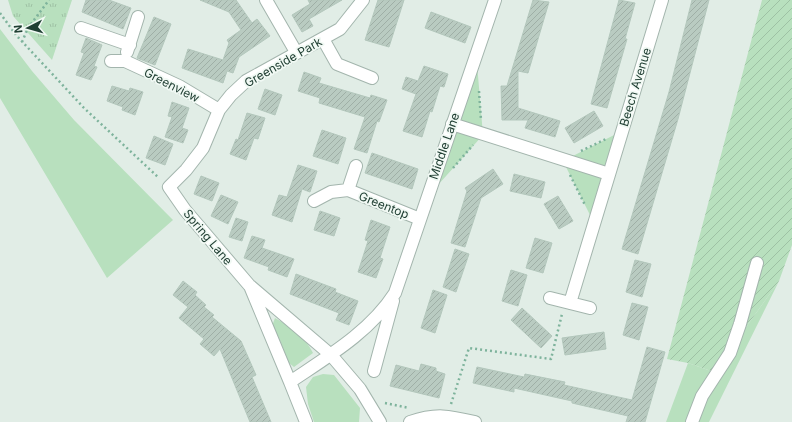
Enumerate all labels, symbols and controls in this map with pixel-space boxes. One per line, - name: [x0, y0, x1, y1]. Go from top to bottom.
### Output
- north arrow: [8, 8, 48, 48]
- text: N: [11, 24, 25, 34]
- street label: Greenside Park: [242, 34, 325, 90]
- street label: Beech Avenue: [616, 46, 654, 128]
- street label: Greenview: [142, 65, 202, 105]
- street label: Middle Lane: [426, 111, 462, 181]
- street label: Greentop: [357, 188, 411, 222]
- street label: Spring Lane: [180, 206, 236, 268]

